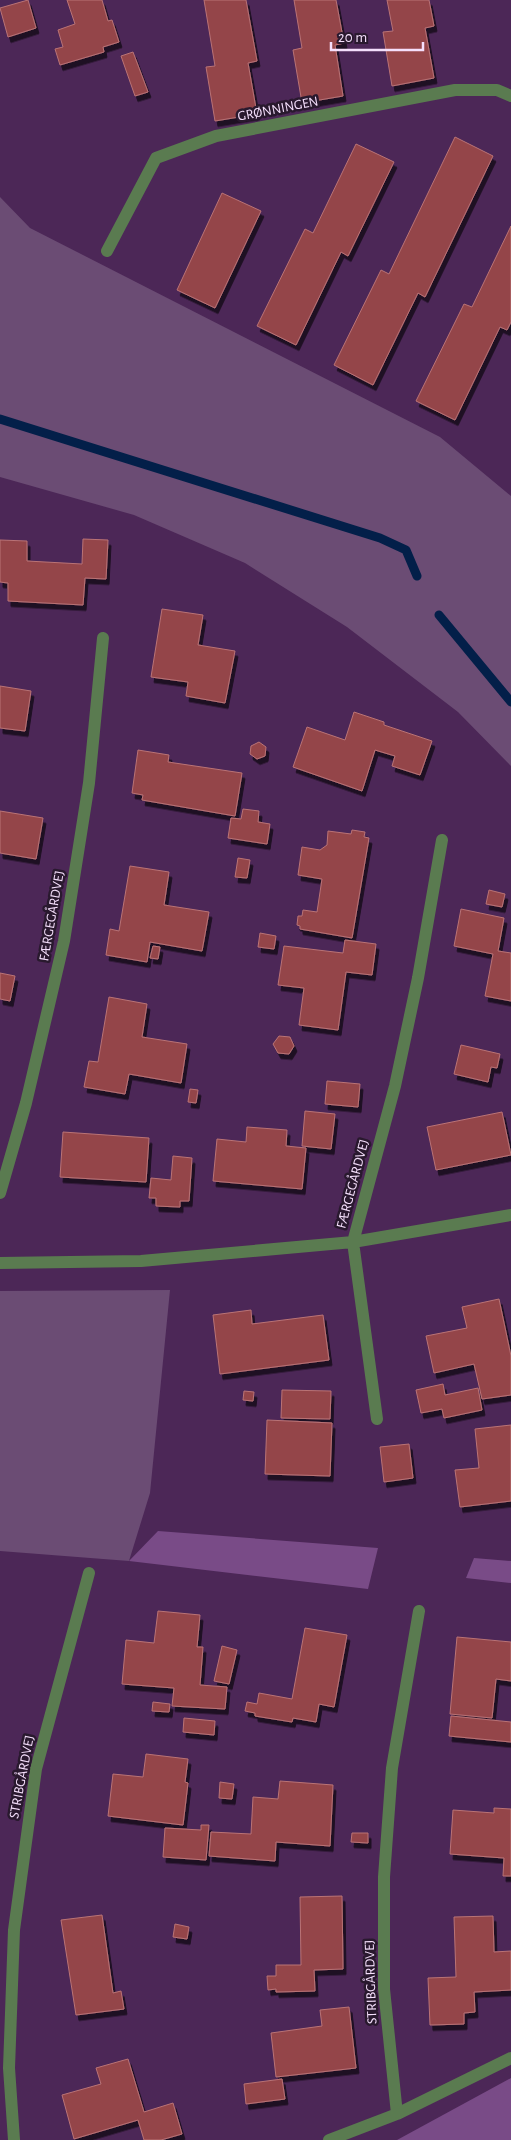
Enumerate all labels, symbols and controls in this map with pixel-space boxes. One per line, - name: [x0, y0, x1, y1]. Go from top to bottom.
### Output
- scale bar: [331, 20, 424, 52]
- text: 20 m: [338, 30, 367, 45]
- street label: GRØNNINGEN: [236, 93, 320, 124]
- street label: FÆRGEGÅRDVEJ: [35, 869, 67, 962]
- street label: FÆRGEGÅRDVEJ: [332, 1137, 372, 1230]
- street label: STRIBGÅRDVEJ: [5, 1734, 37, 1820]
- street label: STRIBGÅRDVEJ: [361, 1940, 379, 2024]

